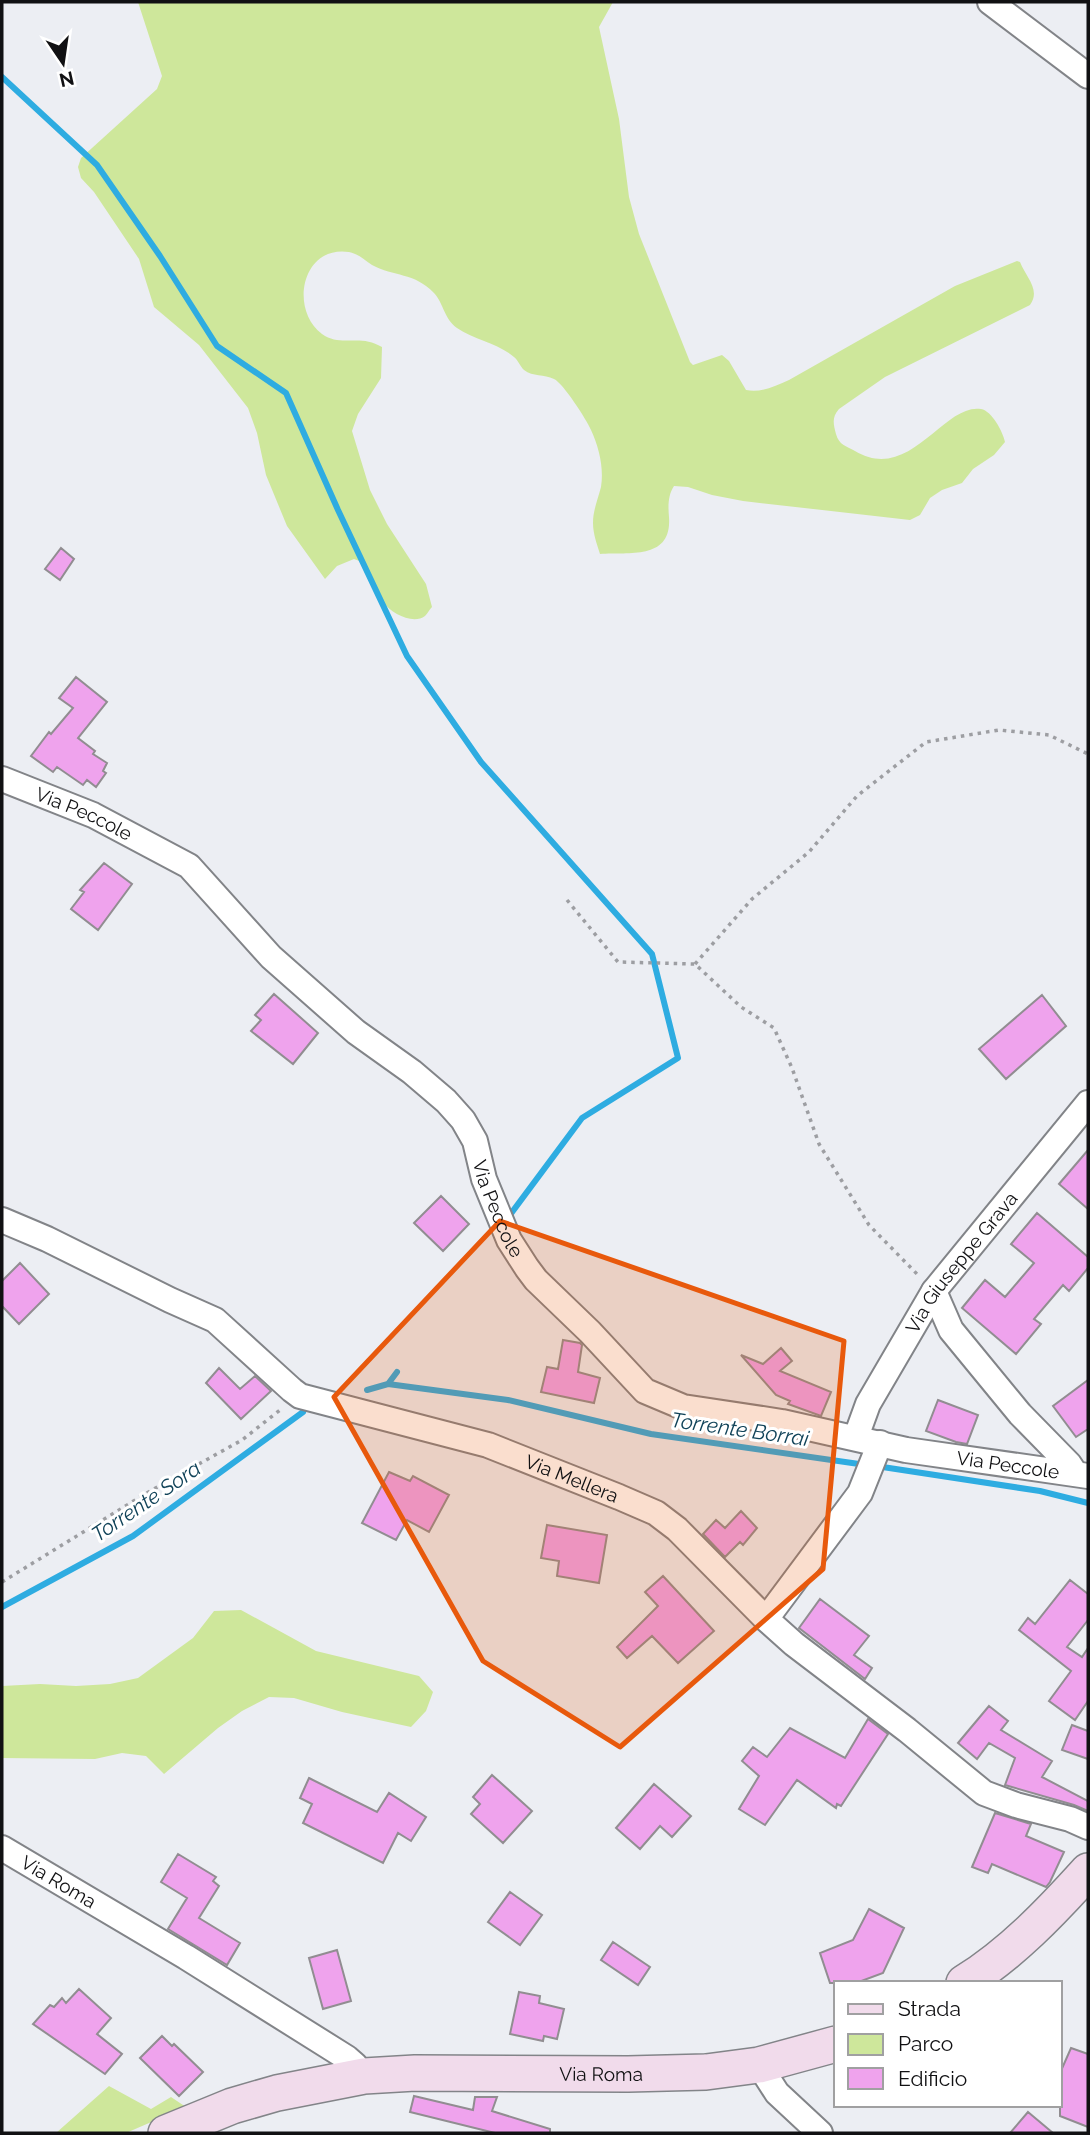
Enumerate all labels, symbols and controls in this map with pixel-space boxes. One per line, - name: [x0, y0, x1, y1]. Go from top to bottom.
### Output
- north arrow: [28, 28, 98, 98]
- text: N: [57, 67, 76, 92]
- street label: Via Peccole: [33, 782, 136, 845]
- street label: Via Peccole: [469, 1158, 528, 1261]
- street label: Via Giuseppe Grava: [901, 1187, 1022, 1337]
- water label: Torrente Borrai: [670, 1407, 811, 1451]
- street label: Via Peccole: [955, 1446, 1061, 1483]
- street label: Via Mellera: [522, 1450, 622, 1507]
- water label: Torrente Sora: [87, 1455, 205, 1547]
- street label: Via Roma: [17, 1851, 100, 1912]
- legend: [834, 1981, 1062, 2107]
- text: Strada: [898, 1996, 961, 2021]
- text: Parco: [898, 2031, 953, 2056]
- street label: Via Roma: [559, 2063, 643, 2085]
- text: Edificio: [898, 2066, 967, 2091]

